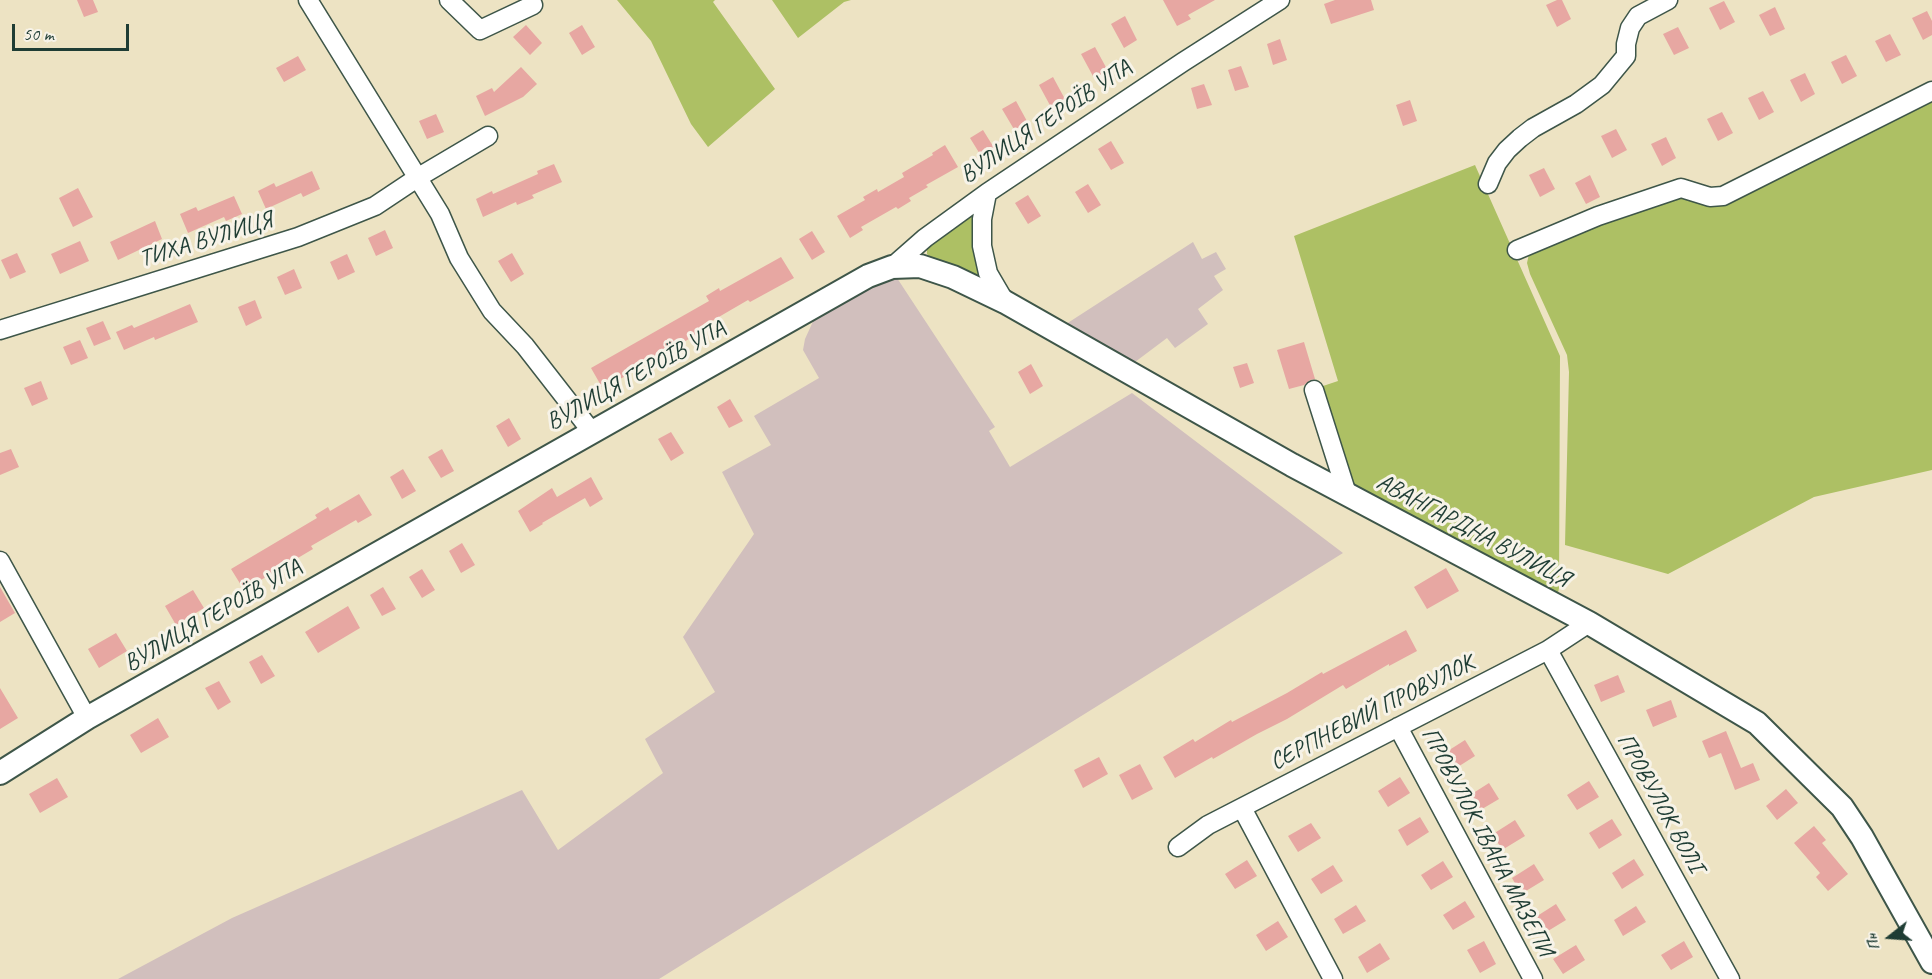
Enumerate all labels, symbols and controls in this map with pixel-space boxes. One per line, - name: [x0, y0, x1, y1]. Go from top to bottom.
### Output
- scale bar: [15, 12, 132, 50]
- text: 50 m: [23, 23, 54, 45]
- street label: ВУЛИЦЯ ГЕРОЇВ УПА: [955, 54, 1137, 190]
- street label: ТИХА ВУЛИЦЯ: [136, 206, 276, 274]
- street label: ВУЛИЦЯ ГЕРОЇВ УПА: [541, 315, 731, 437]
- street label: АВАНГАРДНА ВУЛИЦЯ: [1371, 468, 1575, 594]
- street label: ВУЛИЦЯ ГЕРОЇВ УПА: [119, 553, 307, 679]
- street label: СЕРПНЕВИЙ ПРОВУЛОК: [1265, 649, 1479, 777]
- street label: ПРОВУЛОК ІВАНА МАЗЕПИ: [1414, 723, 1560, 961]
- street label: ПРОВУЛОК ВОЛІ: [1610, 728, 1710, 878]
- north arrow: [1860, 907, 1920, 967]
- text: Пн: [1861, 931, 1885, 953]

